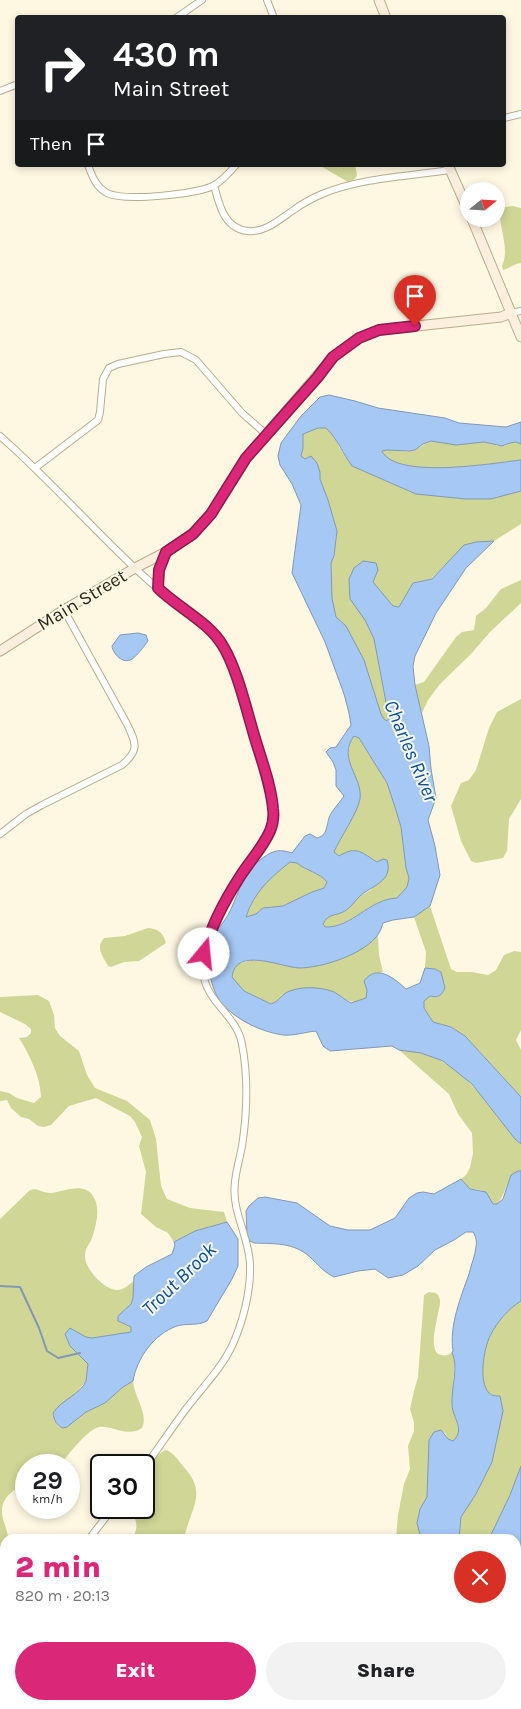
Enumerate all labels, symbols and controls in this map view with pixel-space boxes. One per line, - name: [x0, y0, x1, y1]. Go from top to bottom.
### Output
- text: 430 m: [113, 34, 220, 75]
- icon: right: [30, 35, 95, 100]
- text: Main Street: [113, 76, 229, 102]
- icon: arrive: [82, 130, 110, 158]
- text: Then: [30, 133, 72, 155]
- north arrow: [460, 182, 505, 228]
- map controls: [460, 182, 505, 227]
- pin: [394, 275, 436, 326]
- icon: arrive: [401, 282, 429, 310]
- street label: Main Street: [33, 565, 131, 635]
- water label: Charles River: [379, 697, 443, 806]
- position arrow: [177, 927, 229, 979]
- water label: Trout Brook: [137, 1237, 221, 1320]
- speed limit sign: 30: [90, 1454, 155, 1519]
- text: 29: [32, 1466, 63, 1495]
- text: km/h: [32, 1492, 63, 1506]
- text: 2 min: [15, 1549, 101, 1585]
- button: close: [454, 1551, 506, 1603]
- text: 820 m · 20:13: [15, 1586, 110, 1605]
- button: Exit: [15, 1642, 256, 1700]
- button: Share: [266, 1642, 506, 1700]

